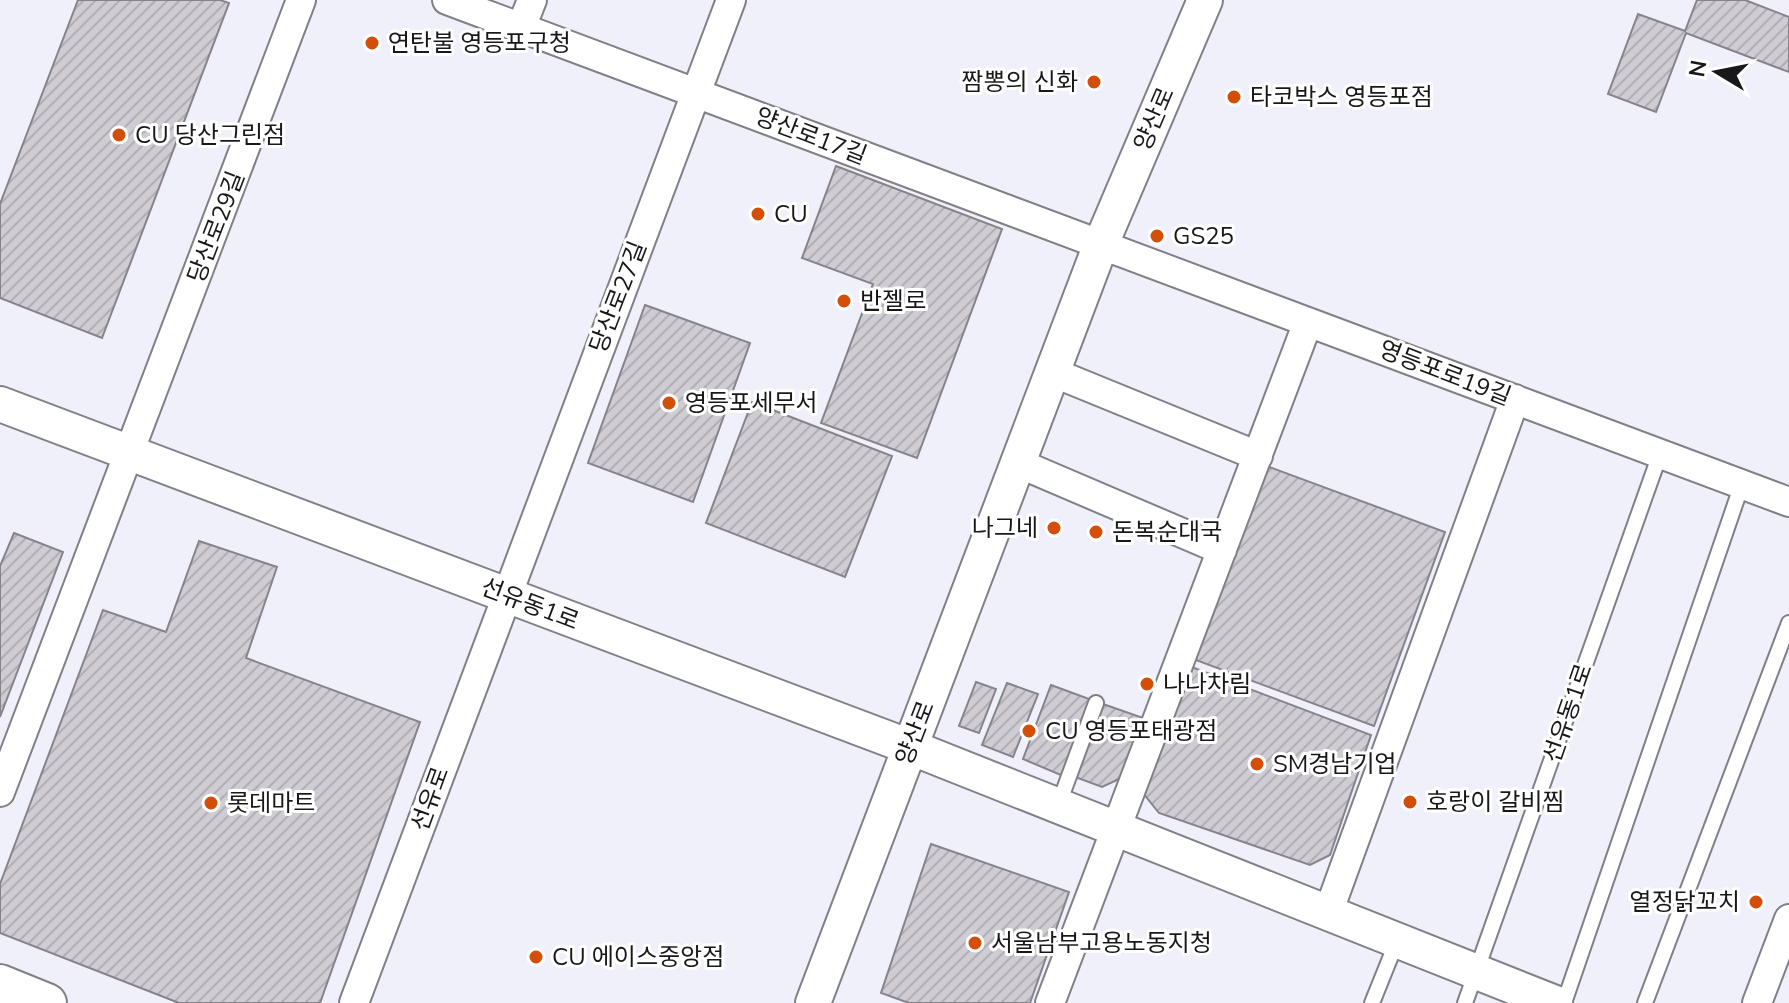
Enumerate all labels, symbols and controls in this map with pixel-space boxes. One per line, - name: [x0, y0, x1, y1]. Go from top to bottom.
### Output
- place label: 연탄불 영등포구청: [388, 27, 571, 59]
- north arrow: [1677, 32, 1757, 112]
- marker: 연탄불 영등포구청: [363, 34, 381, 52]
- text: N: [1682, 58, 1714, 79]
- place label: 짬뽕의 신화: [961, 66, 1078, 98]
- marker: 짬뽕의 신화: [1085, 73, 1103, 91]
- place label: 타코박스 영등포점: [1250, 81, 1433, 113]
- street label: 양산로: [1126, 82, 1182, 156]
- marker: 타코박스 영등포점: [1225, 88, 1243, 106]
- street label: 양산로17길: [751, 100, 871, 172]
- place label: CU 당산그린점: [135, 119, 285, 151]
- marker: CU 당산그린점: [110, 126, 128, 144]
- street label: 당산로29길: [180, 167, 252, 287]
- place label: CU: [774, 198, 808, 230]
- marker: CU: [749, 205, 767, 223]
- place label: GS25: [1173, 220, 1234, 252]
- marker: GS25: [1148, 227, 1166, 245]
- street label: 당산로27길: [582, 237, 654, 357]
- place label: 반젤로: [860, 285, 926, 317]
- marker: 반젤로: [835, 292, 853, 310]
- street label: 영등포로19길: [1374, 333, 1516, 413]
- place label: 영등포세무서: [685, 387, 817, 419]
- marker: 영등포세무서: [660, 394, 678, 412]
- place label: 나그네: [972, 512, 1038, 544]
- place label: 돈복순대국: [1112, 516, 1222, 548]
- marker: 나그네: [1045, 519, 1063, 537]
- marker: 돈복순대국: [1087, 523, 1105, 541]
- street label: 선유동1로: [476, 571, 584, 637]
- street label: 선유동1로: [1536, 659, 1600, 767]
- place label: 나나차림: [1163, 668, 1251, 700]
- marker: 나나차림: [1138, 675, 1156, 693]
- street label: 양산로: [888, 696, 942, 770]
- place label: CU 영등포태광점: [1045, 715, 1217, 747]
- marker: CU 영등포태광점: [1020, 722, 1038, 740]
- place label: SM경남기업: [1273, 748, 1397, 780]
- marker: SM경남기업: [1248, 755, 1266, 773]
- street label: 선유로: [404, 762, 456, 836]
- place label: 호랑이 갈비찜: [1426, 786, 1565, 818]
- place label: 롯데마트: [227, 787, 315, 819]
- marker: 호랑이 갈비찜: [1401, 793, 1419, 811]
- marker: 롯데마트: [202, 794, 220, 812]
- place label: 열정닭꼬치: [1630, 886, 1740, 918]
- marker: 열정닭꼬치: [1747, 893, 1765, 911]
- place label: 서울남부고용노동지청: [991, 927, 1212, 959]
- marker: 서울남부고용노동지청: [966, 934, 984, 952]
- place label: CU 에이스중앙점: [552, 941, 724, 973]
- marker: CU 에이스중앙점: [527, 948, 545, 966]

